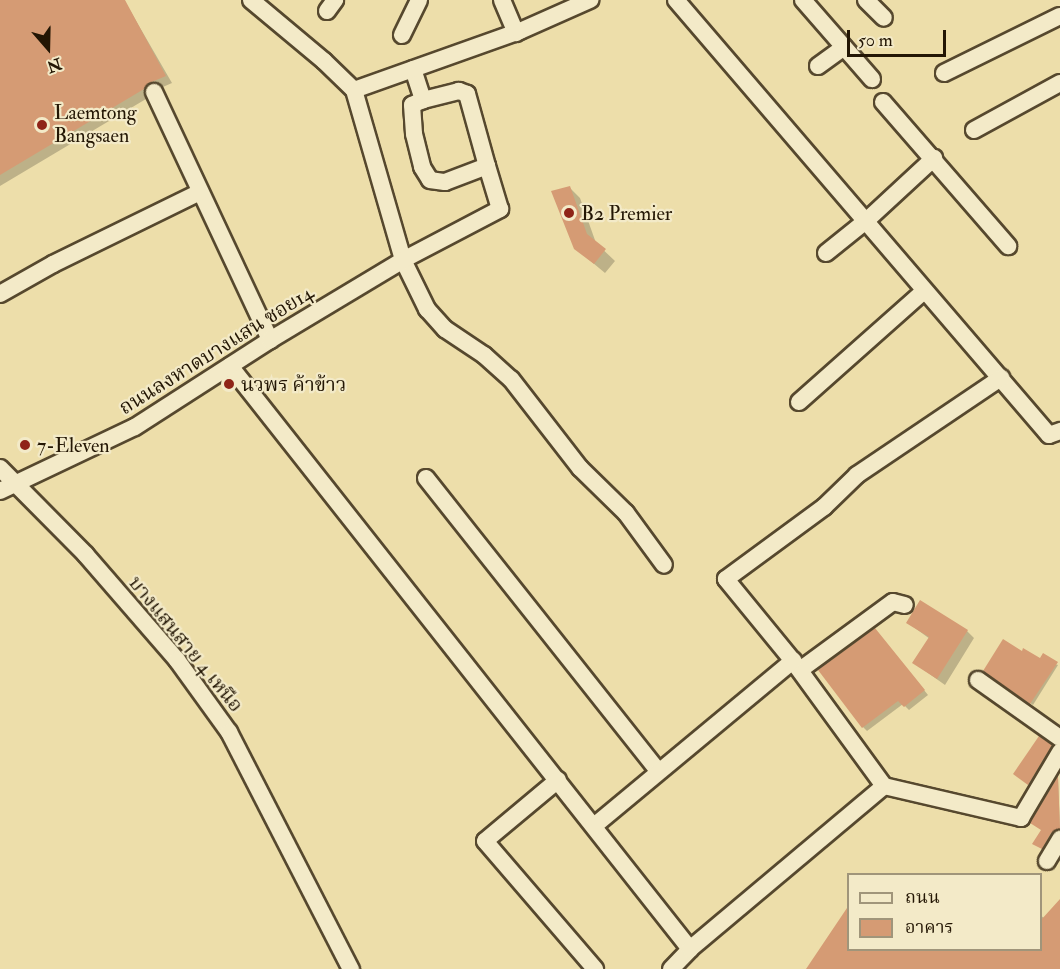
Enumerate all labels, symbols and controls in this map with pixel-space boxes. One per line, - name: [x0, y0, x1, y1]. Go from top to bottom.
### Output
- north arrow: [18, 18, 78, 78]
- scale bar: [850, 18, 949, 56]
- text: 50 m: [858, 29, 893, 52]
- text: N: [44, 53, 64, 77]
- place label: Laemtong Bangsaen: [54, 101, 137, 148]
- marker: Laemtong Bangsaen: [35, 118, 49, 132]
- place label: B2 Premier: [581, 201, 672, 225]
- marker: B2 Premier: [562, 206, 576, 220]
- street label: ถนนลงหาดบางแสน ซอย14: [114, 280, 318, 420]
- place label: นวพร ค้าข้าว: [241, 372, 346, 396]
- marker: นวพร ค้าข้าว: [222, 377, 236, 391]
- place label: 7-Eleven: [37, 433, 110, 457]
- marker: 7-Eleven: [18, 438, 32, 452]
- street label: บางแสนสาย 4 เหนือ: [124, 571, 248, 717]
- legend: [847, 873, 1042, 951]
- text: ถนน: [905, 886, 940, 909]
- text: อาคาร: [905, 916, 954, 939]

